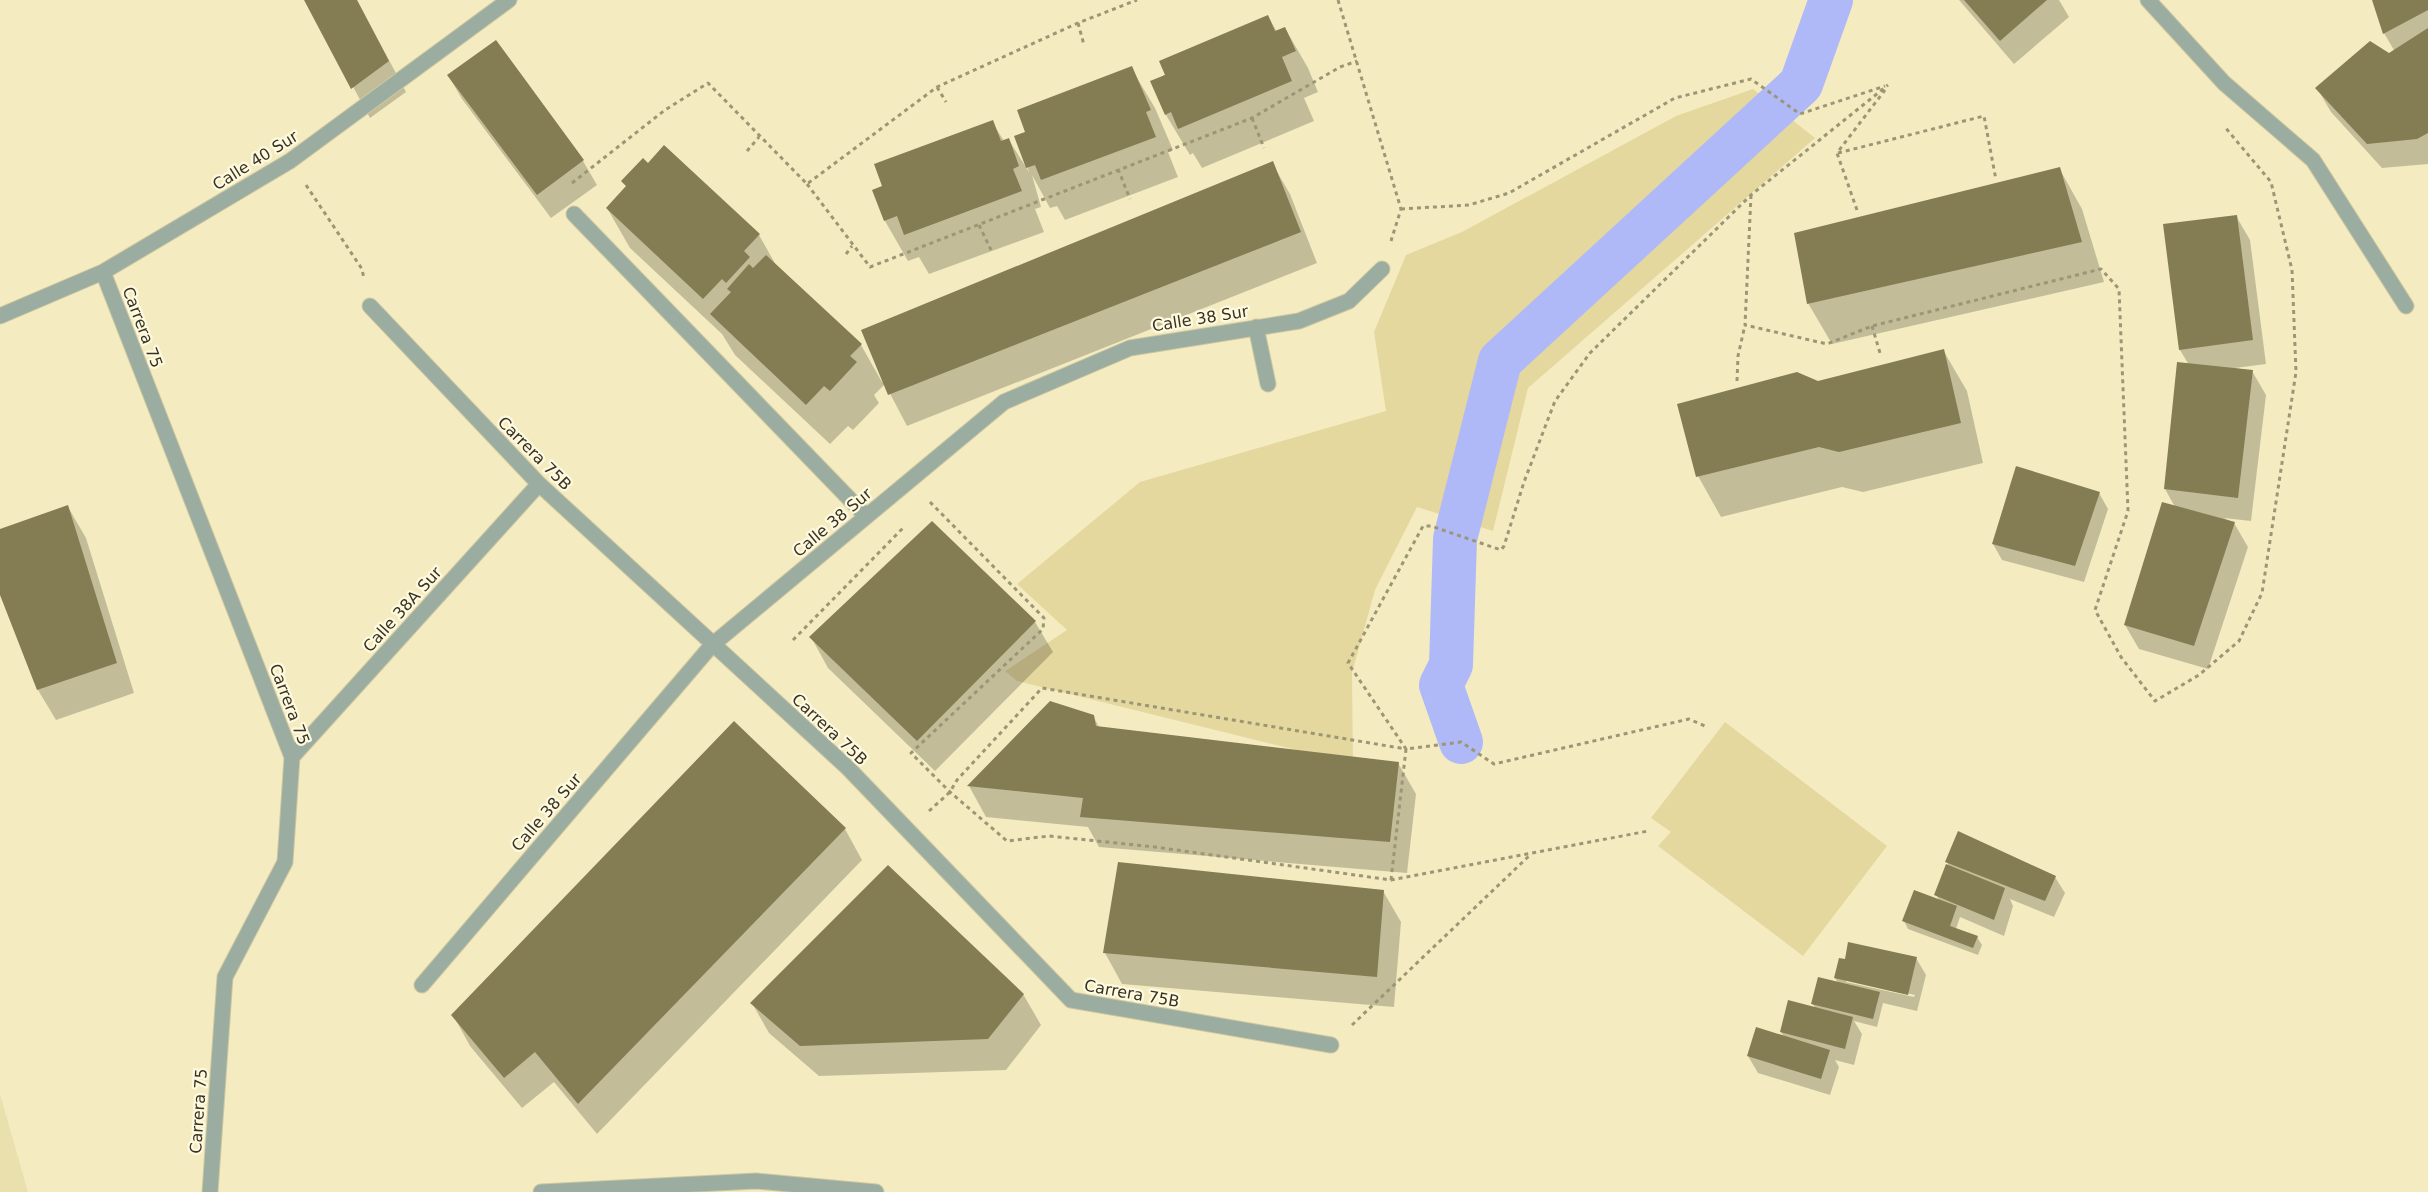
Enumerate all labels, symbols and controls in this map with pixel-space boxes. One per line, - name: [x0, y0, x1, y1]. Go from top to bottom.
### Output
- street label: Calle 40 Sur: [209, 126, 302, 194]
- street label: Carrera 75: [118, 284, 167, 370]
- street label: Calle 38 Sur: [1151, 301, 1250, 335]
- street label: Carrera 75B: [494, 413, 575, 494]
- street label: Calle 38 Sur: [789, 484, 876, 561]
- street label: Calle 38A Sur: [359, 563, 446, 656]
- street label: Carrera 75: [265, 661, 314, 747]
- street label: Carrera 75B: [788, 690, 871, 769]
- street label: Calle 38 Sur: [507, 769, 586, 855]
- street label: Carrera 75B: [1083, 976, 1181, 1011]
- street label: Carrera 75: [186, 1068, 211, 1154]

